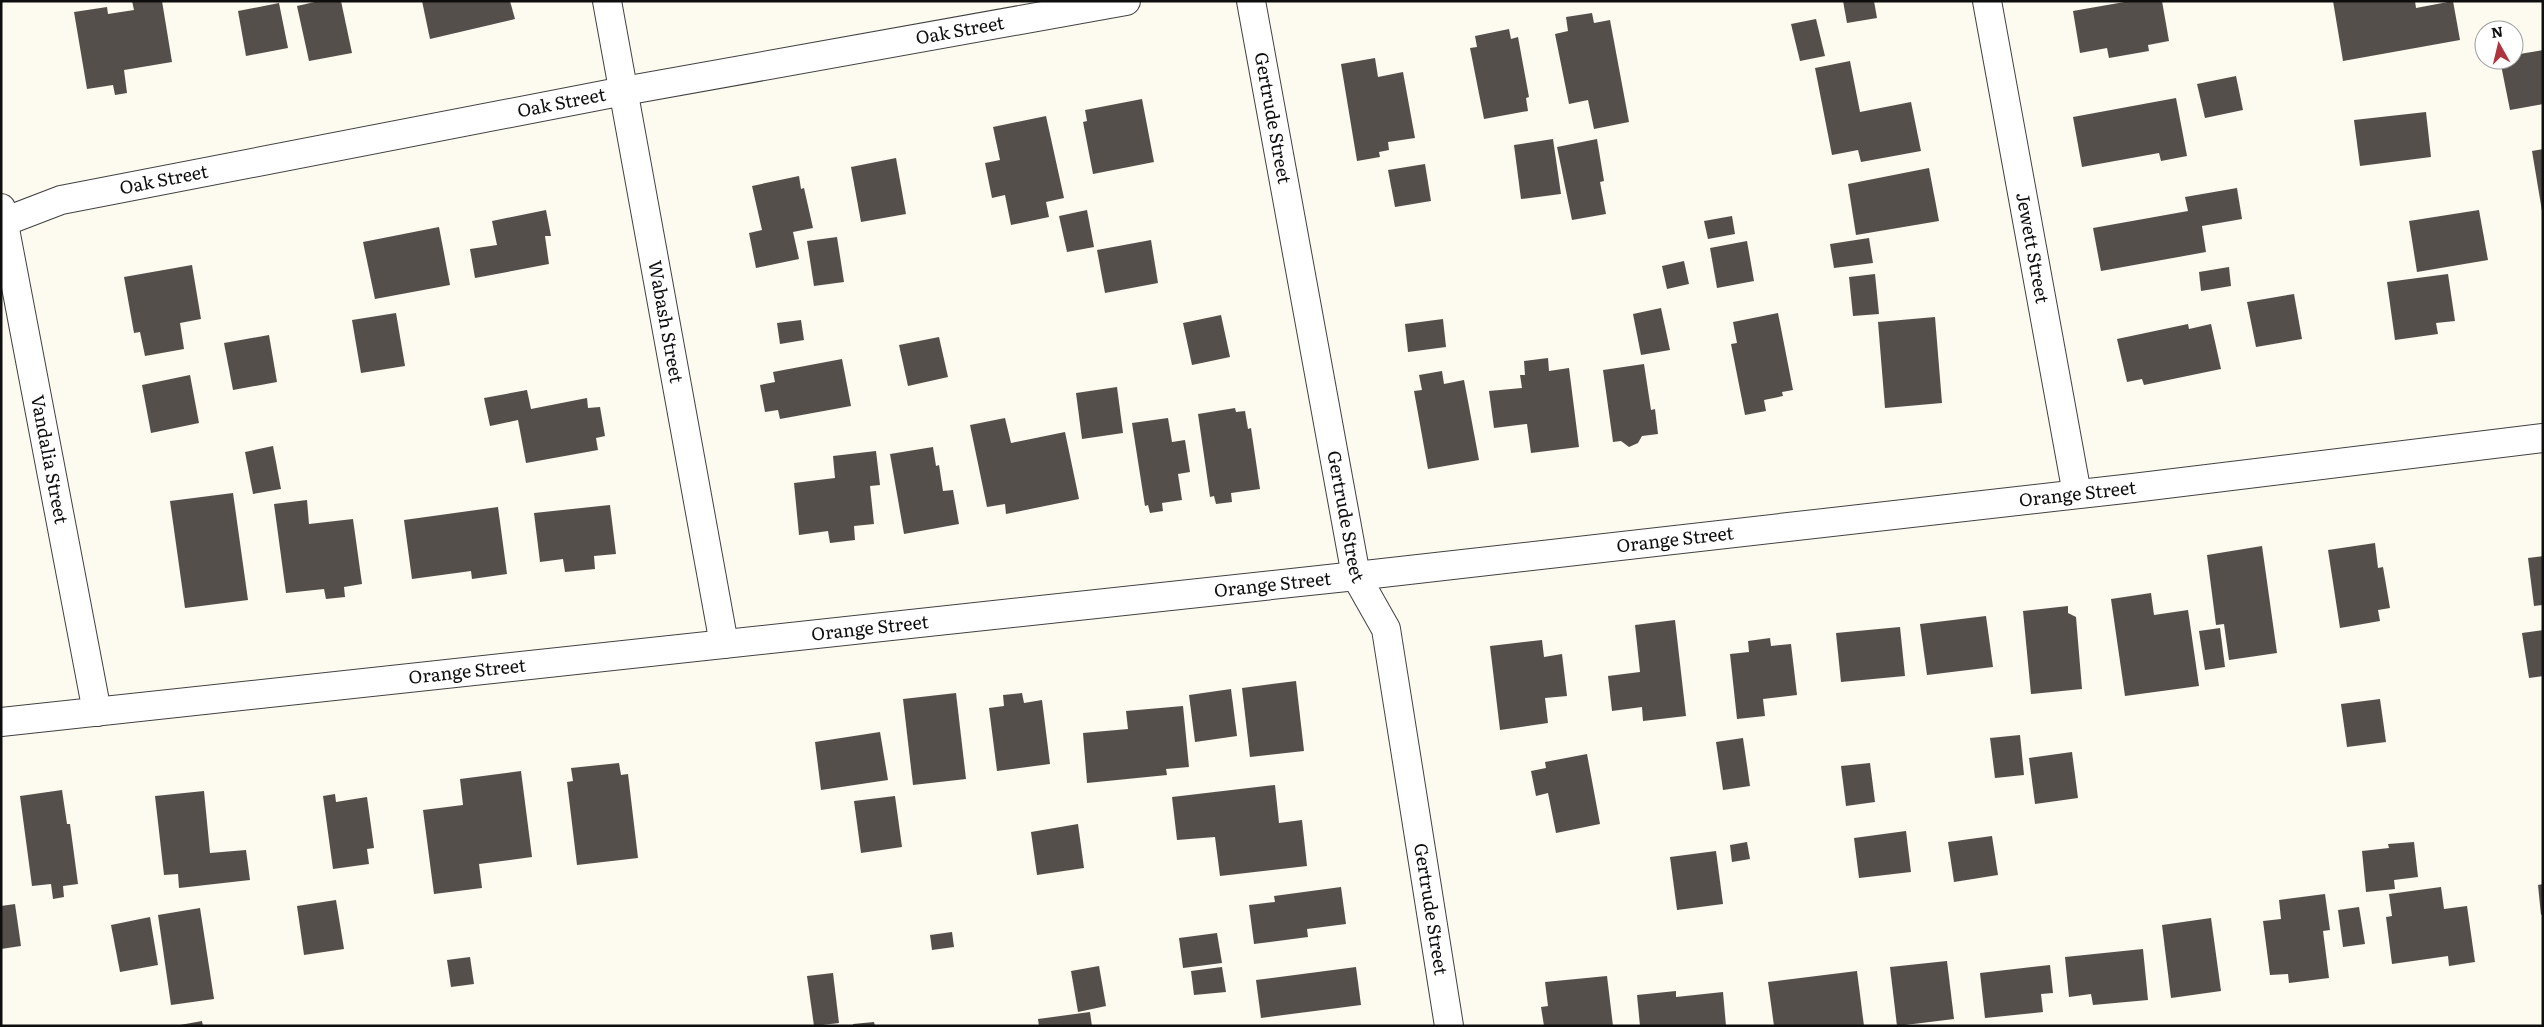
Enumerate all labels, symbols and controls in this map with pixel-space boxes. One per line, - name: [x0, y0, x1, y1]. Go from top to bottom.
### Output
- street label: Oak Street: [913, 8, 1007, 50]
- north arrow: [2474, 20, 2524, 70]
- text: N: [2490, 20, 2505, 42]
- street label: Gertrude Street: [1249, 50, 1299, 187]
- street label: Oak Street: [515, 80, 608, 123]
- street label: Oak Street: [117, 157, 211, 200]
- street label: Jewett Street: [2010, 190, 2057, 306]
- street label: Wabash Street: [642, 258, 691, 386]
- street label: Vandalia Street: [25, 392, 76, 527]
- street label: Gertrude Street: [1321, 448, 1372, 588]
- street label: Orange Street: [2017, 473, 2138, 513]
- street label: Orange Street: [1615, 518, 1736, 558]
- street label: Orange Street: [1212, 564, 1333, 603]
- street label: Orange Street: [810, 607, 931, 647]
- street label: Orange Street: [407, 650, 528, 690]
- street label: Gertrude Street: [1408, 841, 1456, 978]

